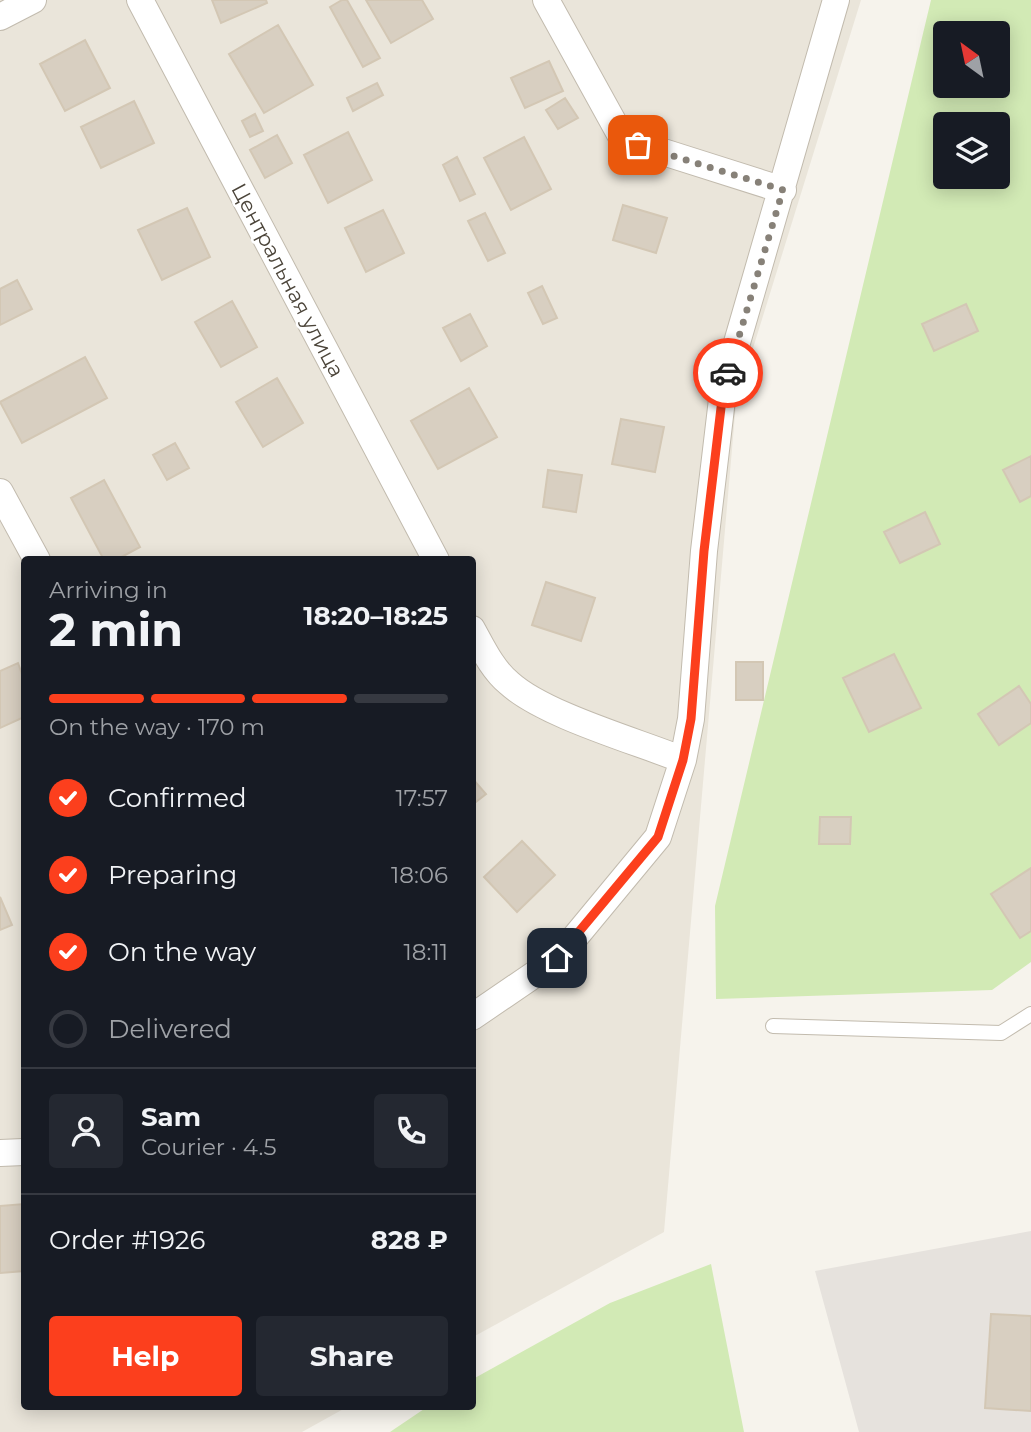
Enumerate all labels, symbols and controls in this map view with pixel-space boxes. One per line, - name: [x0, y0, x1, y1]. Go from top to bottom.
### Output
- north arrow: [933, 21, 1010, 98]
- map controls: [933, 21, 1010, 189]
- button: layers: [933, 112, 1010, 189]
- pin: [608, 115, 668, 175]
- icon: bag: [619, 126, 657, 164]
- street label: Центральная улица: [226, 179, 350, 381]
- courier: [693, 338, 763, 408]
- icon: car: [709, 354, 747, 392]
- text: Arriving in: [49, 576, 168, 604]
- text: 18:20–18:25: [303, 600, 448, 632]
- text: 2 min: [49, 601, 183, 658]
- text: On the way · 170 m: [49, 713, 265, 741]
- icon: check: [49, 779, 87, 817]
- text: Confirmed: [108, 782, 247, 814]
- text: 17:57: [395, 784, 448, 812]
- icon: check: [49, 856, 87, 894]
- text: Preparing: [108, 859, 237, 891]
- text: 18:06: [391, 861, 448, 889]
- pin: [527, 928, 587, 988]
- icon: check: [49, 933, 87, 971]
- text: On the way: [108, 936, 256, 968]
- text: 18:11: [404, 938, 448, 966]
- icon: home: [538, 939, 576, 977]
- text: Delivered: [108, 1013, 232, 1045]
- button: person: [49, 1094, 123, 1168]
- button: phone: [374, 1094, 448, 1168]
- text: Sam: [141, 1101, 201, 1133]
- text: Courier · 4.5: [141, 1133, 276, 1161]
- text: Order #1926: [49, 1224, 205, 1256]
- text: 828 ₽: [371, 1224, 448, 1256]
- button: Help: [49, 1316, 242, 1396]
- button: Share: [256, 1316, 448, 1396]

